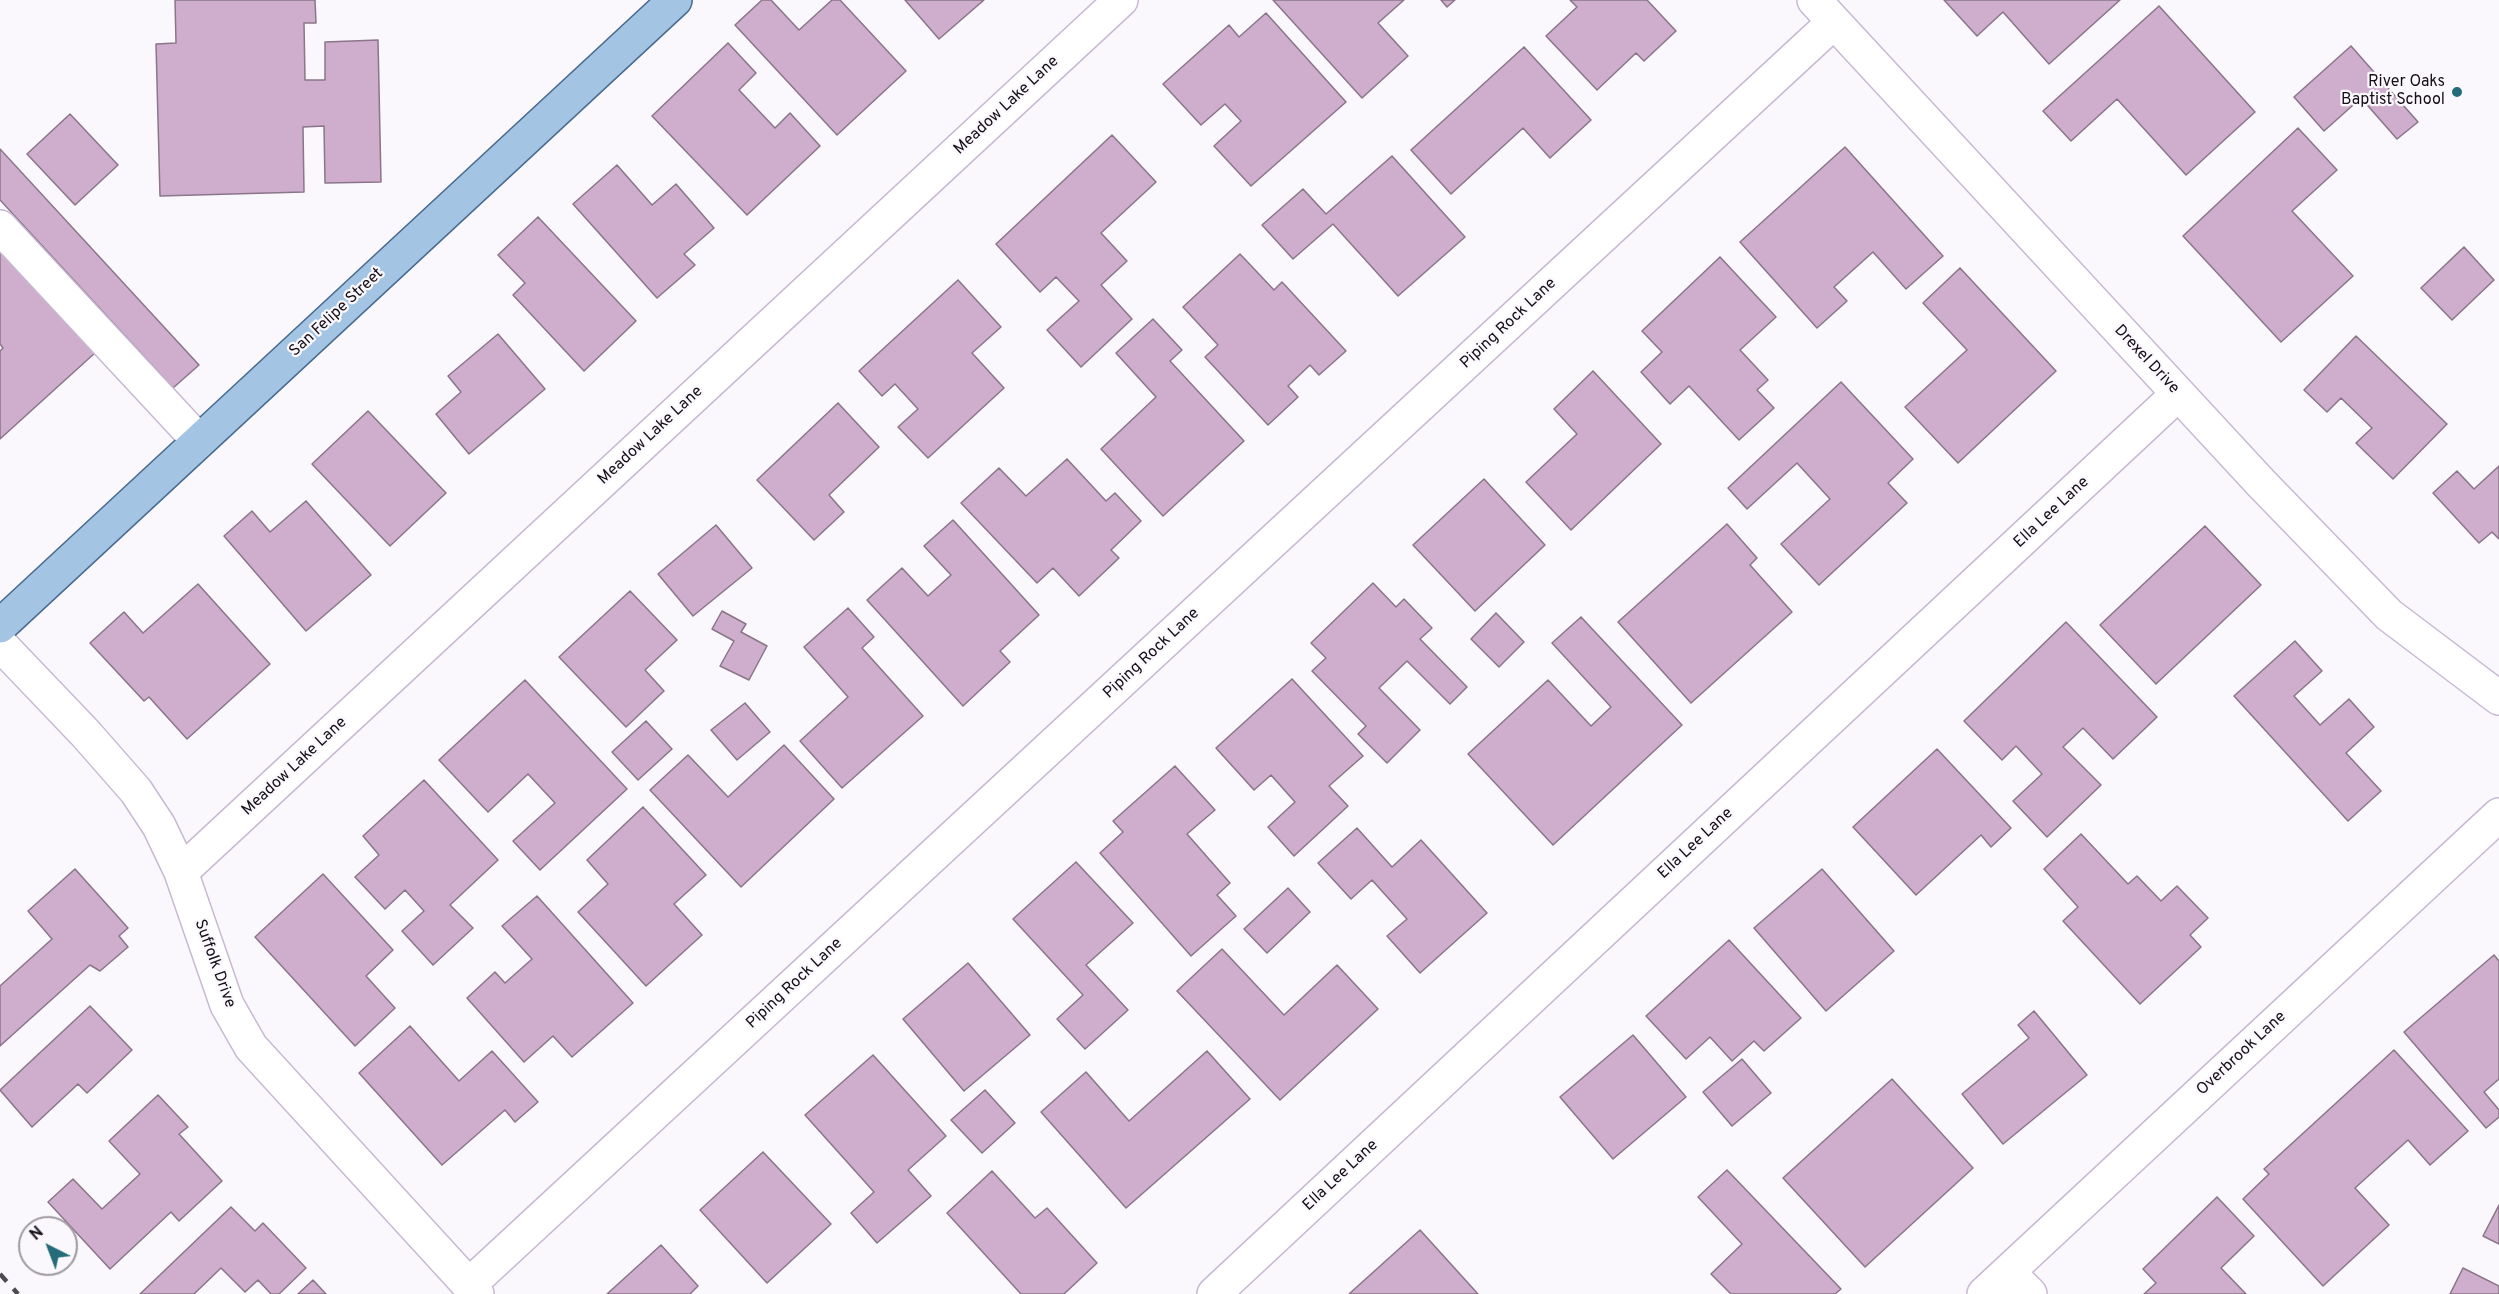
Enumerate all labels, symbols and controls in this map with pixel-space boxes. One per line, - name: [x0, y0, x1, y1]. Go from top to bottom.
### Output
- street label: Meadow Lake Lane: [951, 53, 1063, 159]
- place label: River Oaks Baptist School: [2341, 73, 2445, 111]
- marker: River Oaks Baptist School: [2450, 85, 2464, 99]
- street label: San Felipe Street: [286, 265, 388, 361]
- street label: Piping Rock Lane: [1457, 275, 1561, 373]
- street label: Drexel Drive: [2109, 322, 2183, 398]
- street label: Meadow Lake Lane: [595, 383, 707, 489]
- street label: Ella Lee Lane: [2010, 473, 2094, 553]
- street label: Piping Rock Lane: [1100, 605, 1204, 703]
- street label: Meadow Lake Lane: [239, 714, 351, 820]
- street label: Ella Lee Lane: [1654, 804, 1738, 884]
- street label: Suffolk Drive: [189, 917, 239, 1011]
- street label: Piping Rock Lane: [743, 935, 847, 1033]
- street label: Overbrook Lane: [2193, 1008, 2291, 1100]
- street label: Ella Lee Lane: [1299, 1136, 1383, 1216]
- north arrow: [18, 1216, 78, 1276]
- text: N: [26, 1223, 48, 1245]

